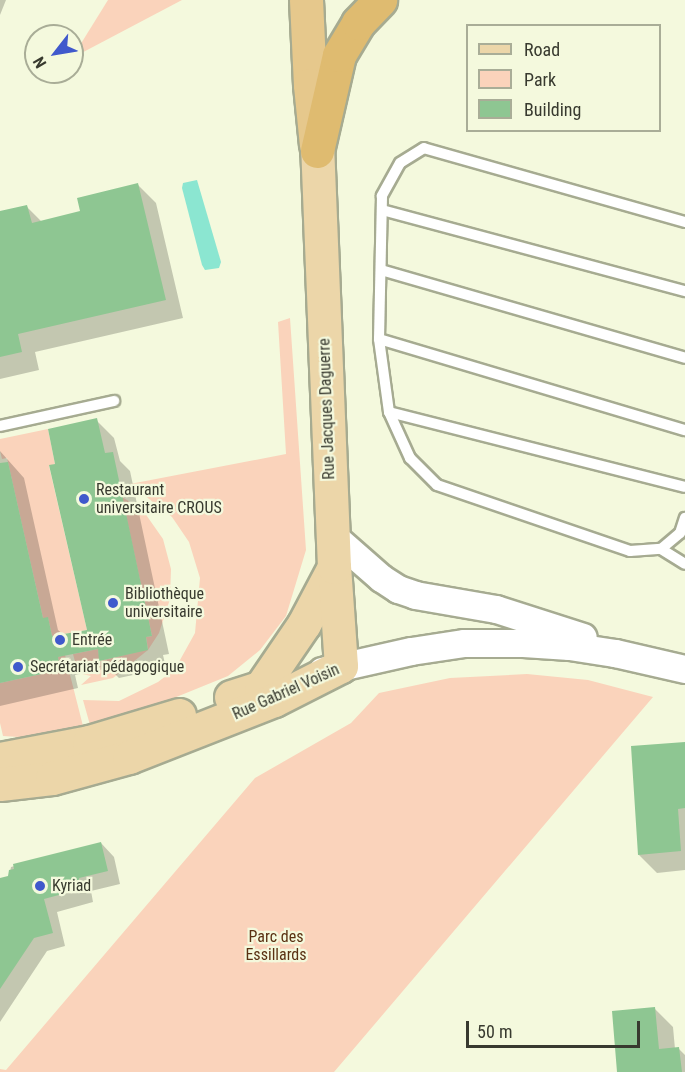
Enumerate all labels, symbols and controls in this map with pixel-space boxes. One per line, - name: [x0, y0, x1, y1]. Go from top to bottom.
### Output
- north arrow: [24, 24, 84, 84]
- legend: [466, 24, 661, 132]
- text: Road: [524, 39, 560, 60]
- text: N: [29, 53, 51, 72]
- text: Park: [524, 69, 556, 90]
- text: Building: [524, 99, 581, 120]
- street label: Rue Jacques Daguerre: [315, 338, 339, 480]
- place label: Restaurant universitaire CROUS: [96, 480, 222, 518]
- marker: Restaurant universitaire CROUS: [77, 492, 91, 506]
- place label: Bibliothèque universitaire: [125, 584, 204, 622]
- marker: Bibliothèque universitaire: [106, 596, 120, 610]
- place label: Entrée: [72, 630, 112, 650]
- marker: Entrée: [53, 633, 67, 647]
- place label: Secrétariat pédagogique: [30, 657, 184, 677]
- marker: Secrétariat pédagogique: [11, 660, 25, 674]
- street label: Rue Gabriel Voisin: [230, 660, 342, 724]
- place label: Kyriad: [52, 876, 91, 896]
- marker: Kyriad: [33, 879, 47, 893]
- park label: Parc des Essillards: [245, 927, 307, 965]
- scale bar: [469, 1009, 643, 1047]
- text: 50 m: [477, 1021, 512, 1042]

